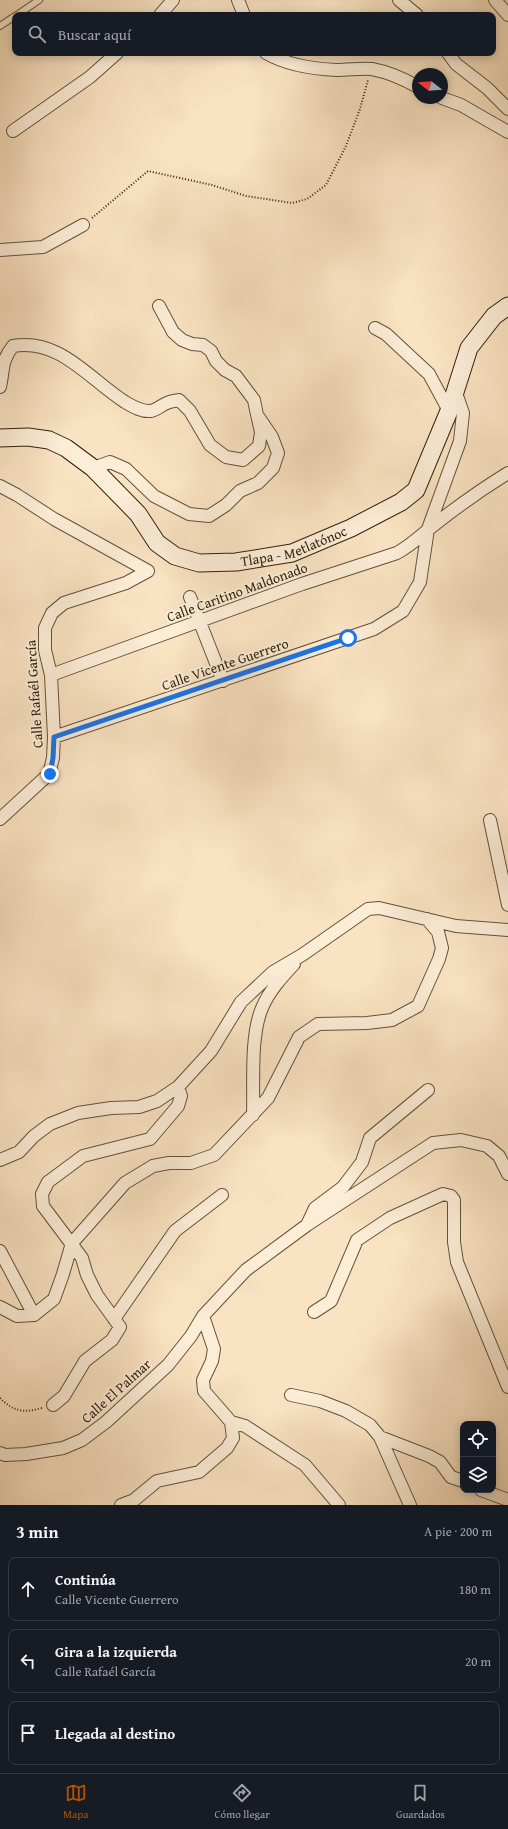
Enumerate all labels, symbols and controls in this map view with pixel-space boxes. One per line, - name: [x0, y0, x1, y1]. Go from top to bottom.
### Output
- search box: [12, 12, 496, 56]
- icon: search: [26, 23, 48, 45]
- text: Buscar aquí: [58, 24, 131, 45]
- north arrow: [412, 68, 448, 104]
- street label: Tlapa - Metlatónoc: [239, 521, 350, 571]
- street label: Calle Caritino Maldonado: [164, 557, 310, 627]
- route start: [339, 629, 357, 647]
- street label: Calle Vicente Guerrero: [159, 633, 291, 695]
- street label: Calle Rafaél García: [20, 639, 48, 749]
- route end: [41, 765, 59, 783]
- street label: Calle El Palmar: [77, 1354, 155, 1428]
- map controls: [460, 1421, 496, 1493]
- button: locate: [460, 1421, 496, 1457]
- button: layers: [460, 1457, 496, 1493]
- text: 3 min: [16, 1519, 58, 1544]
- text: A pie · 200 m: [424, 1522, 492, 1541]
- text: Continúa: [55, 1569, 116, 1590]
- icon: ahead: [17, 1578, 39, 1600]
- text: 180 m: [459, 1580, 491, 1599]
- text: Calle Vicente Guerrero: [55, 1590, 179, 1609]
- text: Gira a la izquierda: [55, 1641, 177, 1662]
- icon: left: [17, 1650, 39, 1672]
- text: 20 m: [465, 1652, 491, 1671]
- text: Calle Rafaél García: [55, 1662, 156, 1681]
- icon: arrive: [17, 1722, 39, 1744]
- text: Llegada al destino: [55, 1723, 175, 1744]
- tab: Mapa: [63, 1782, 88, 1822]
- tab: Cómo llegar: [215, 1782, 270, 1822]
- tab: Guardados: [396, 1782, 445, 1822]

